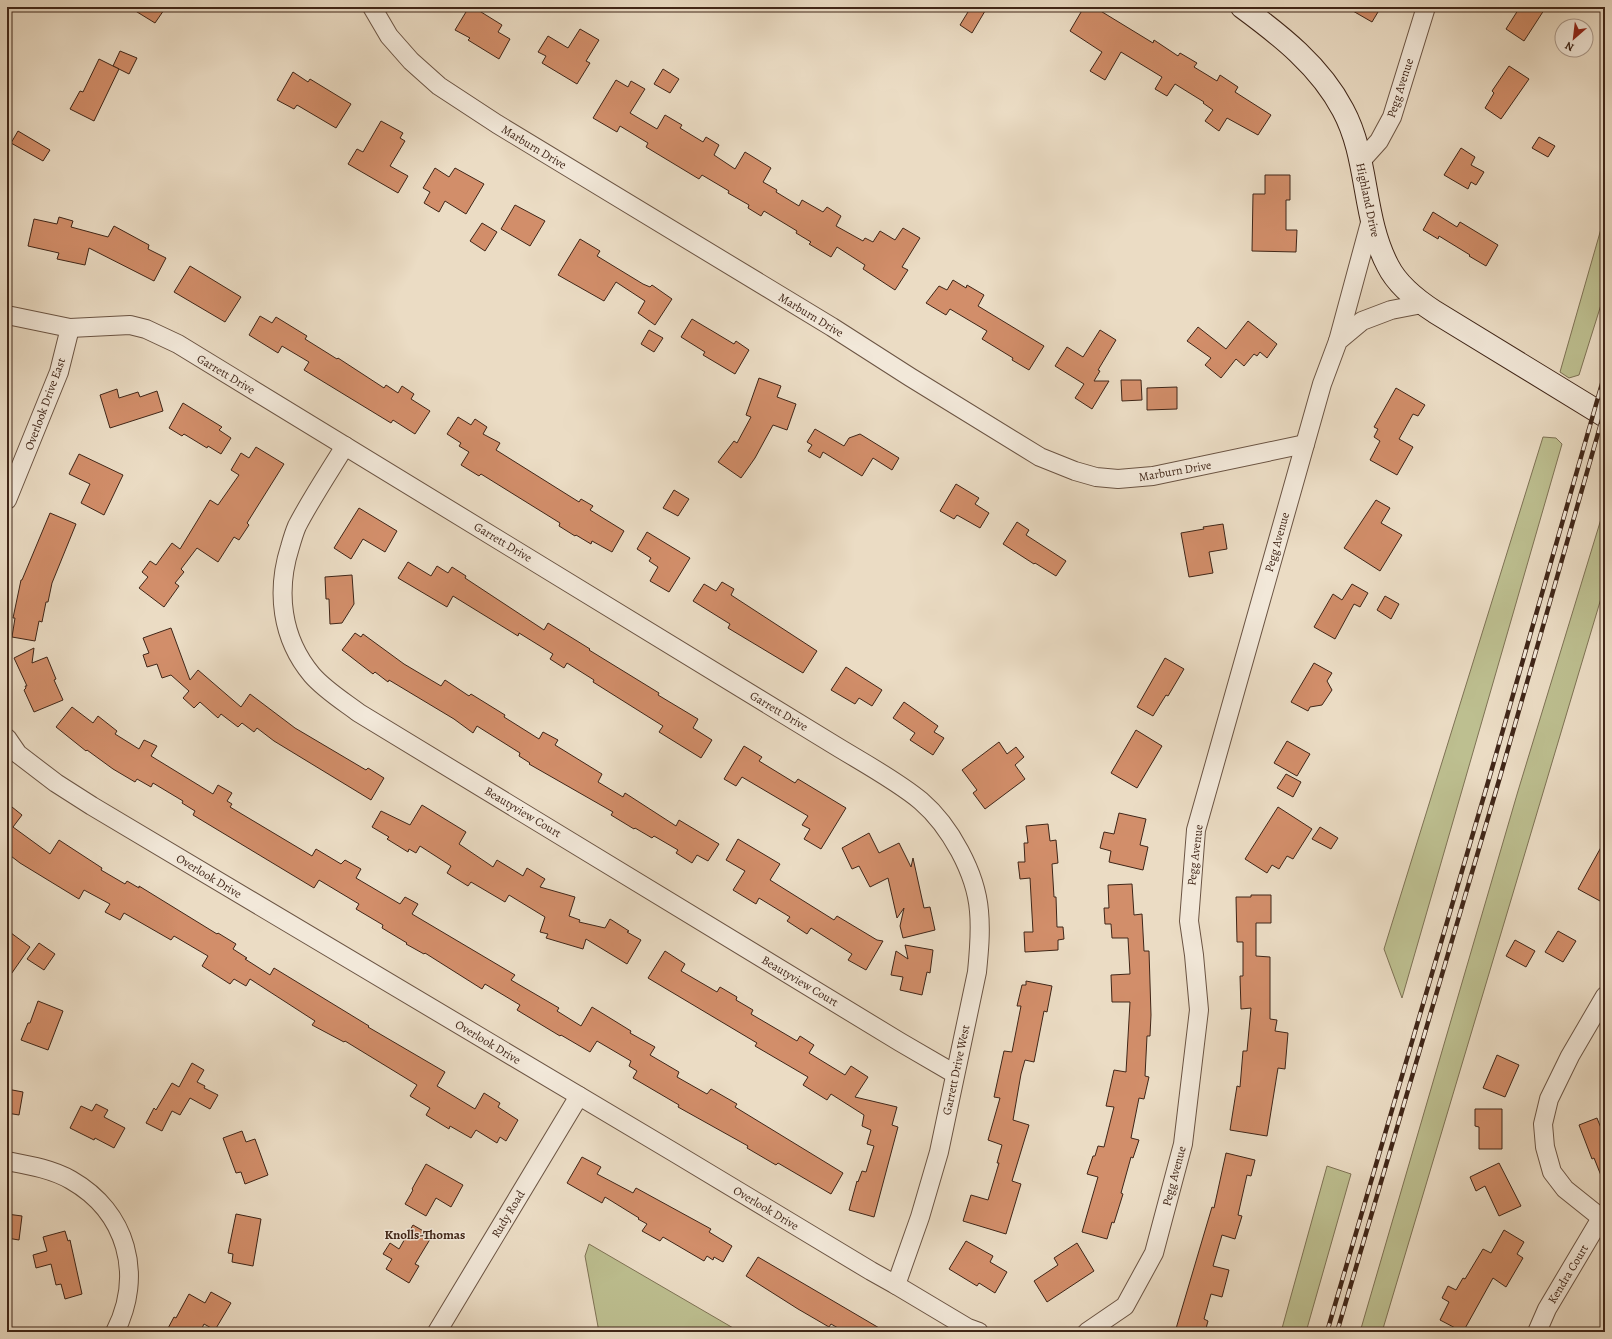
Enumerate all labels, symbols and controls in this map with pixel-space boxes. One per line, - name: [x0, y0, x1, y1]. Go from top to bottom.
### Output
- north arrow: [1554, 18, 1594, 58]
- text: N: [1562, 38, 1577, 55]
- street label: Pegg Avenue: [1383, 56, 1417, 120]
- street label: Marburn Drive: [498, 121, 570, 173]
- street label: Highland Drive: [1352, 161, 1384, 239]
- street label: Marburn Drive: [775, 289, 847, 341]
- street label: Garrett Drive: [194, 350, 258, 398]
- street label: Overlook Drive East: [21, 356, 69, 452]
- street label: Marburn Drive: [1138, 457, 1212, 485]
- street label: Pegg Avenue: [1261, 510, 1293, 574]
- street label: Garrett Drive: [471, 518, 535, 566]
- street label: Garrett Drive: [747, 687, 811, 735]
- street label: Beautyview Court: [482, 783, 564, 841]
- street label: Pegg Avenue: [1183, 824, 1207, 886]
- street label: Overlook Drive: [173, 850, 245, 902]
- street label: Beautyview Court: [759, 952, 841, 1010]
- street label: Overlook Drive: [452, 1016, 524, 1068]
- street label: Garrett Drive West: [939, 1023, 973, 1117]
- street label: Pegg Avenue: [1158, 1144, 1190, 1208]
- street label: Overlook Drive: [730, 1182, 802, 1234]
- street label: Rudy Road: [488, 1187, 529, 1241]
- district label: Knolls-Thomas: [385, 1226, 465, 1243]
- street label: Kendra Court: [1544, 1241, 1592, 1307]

